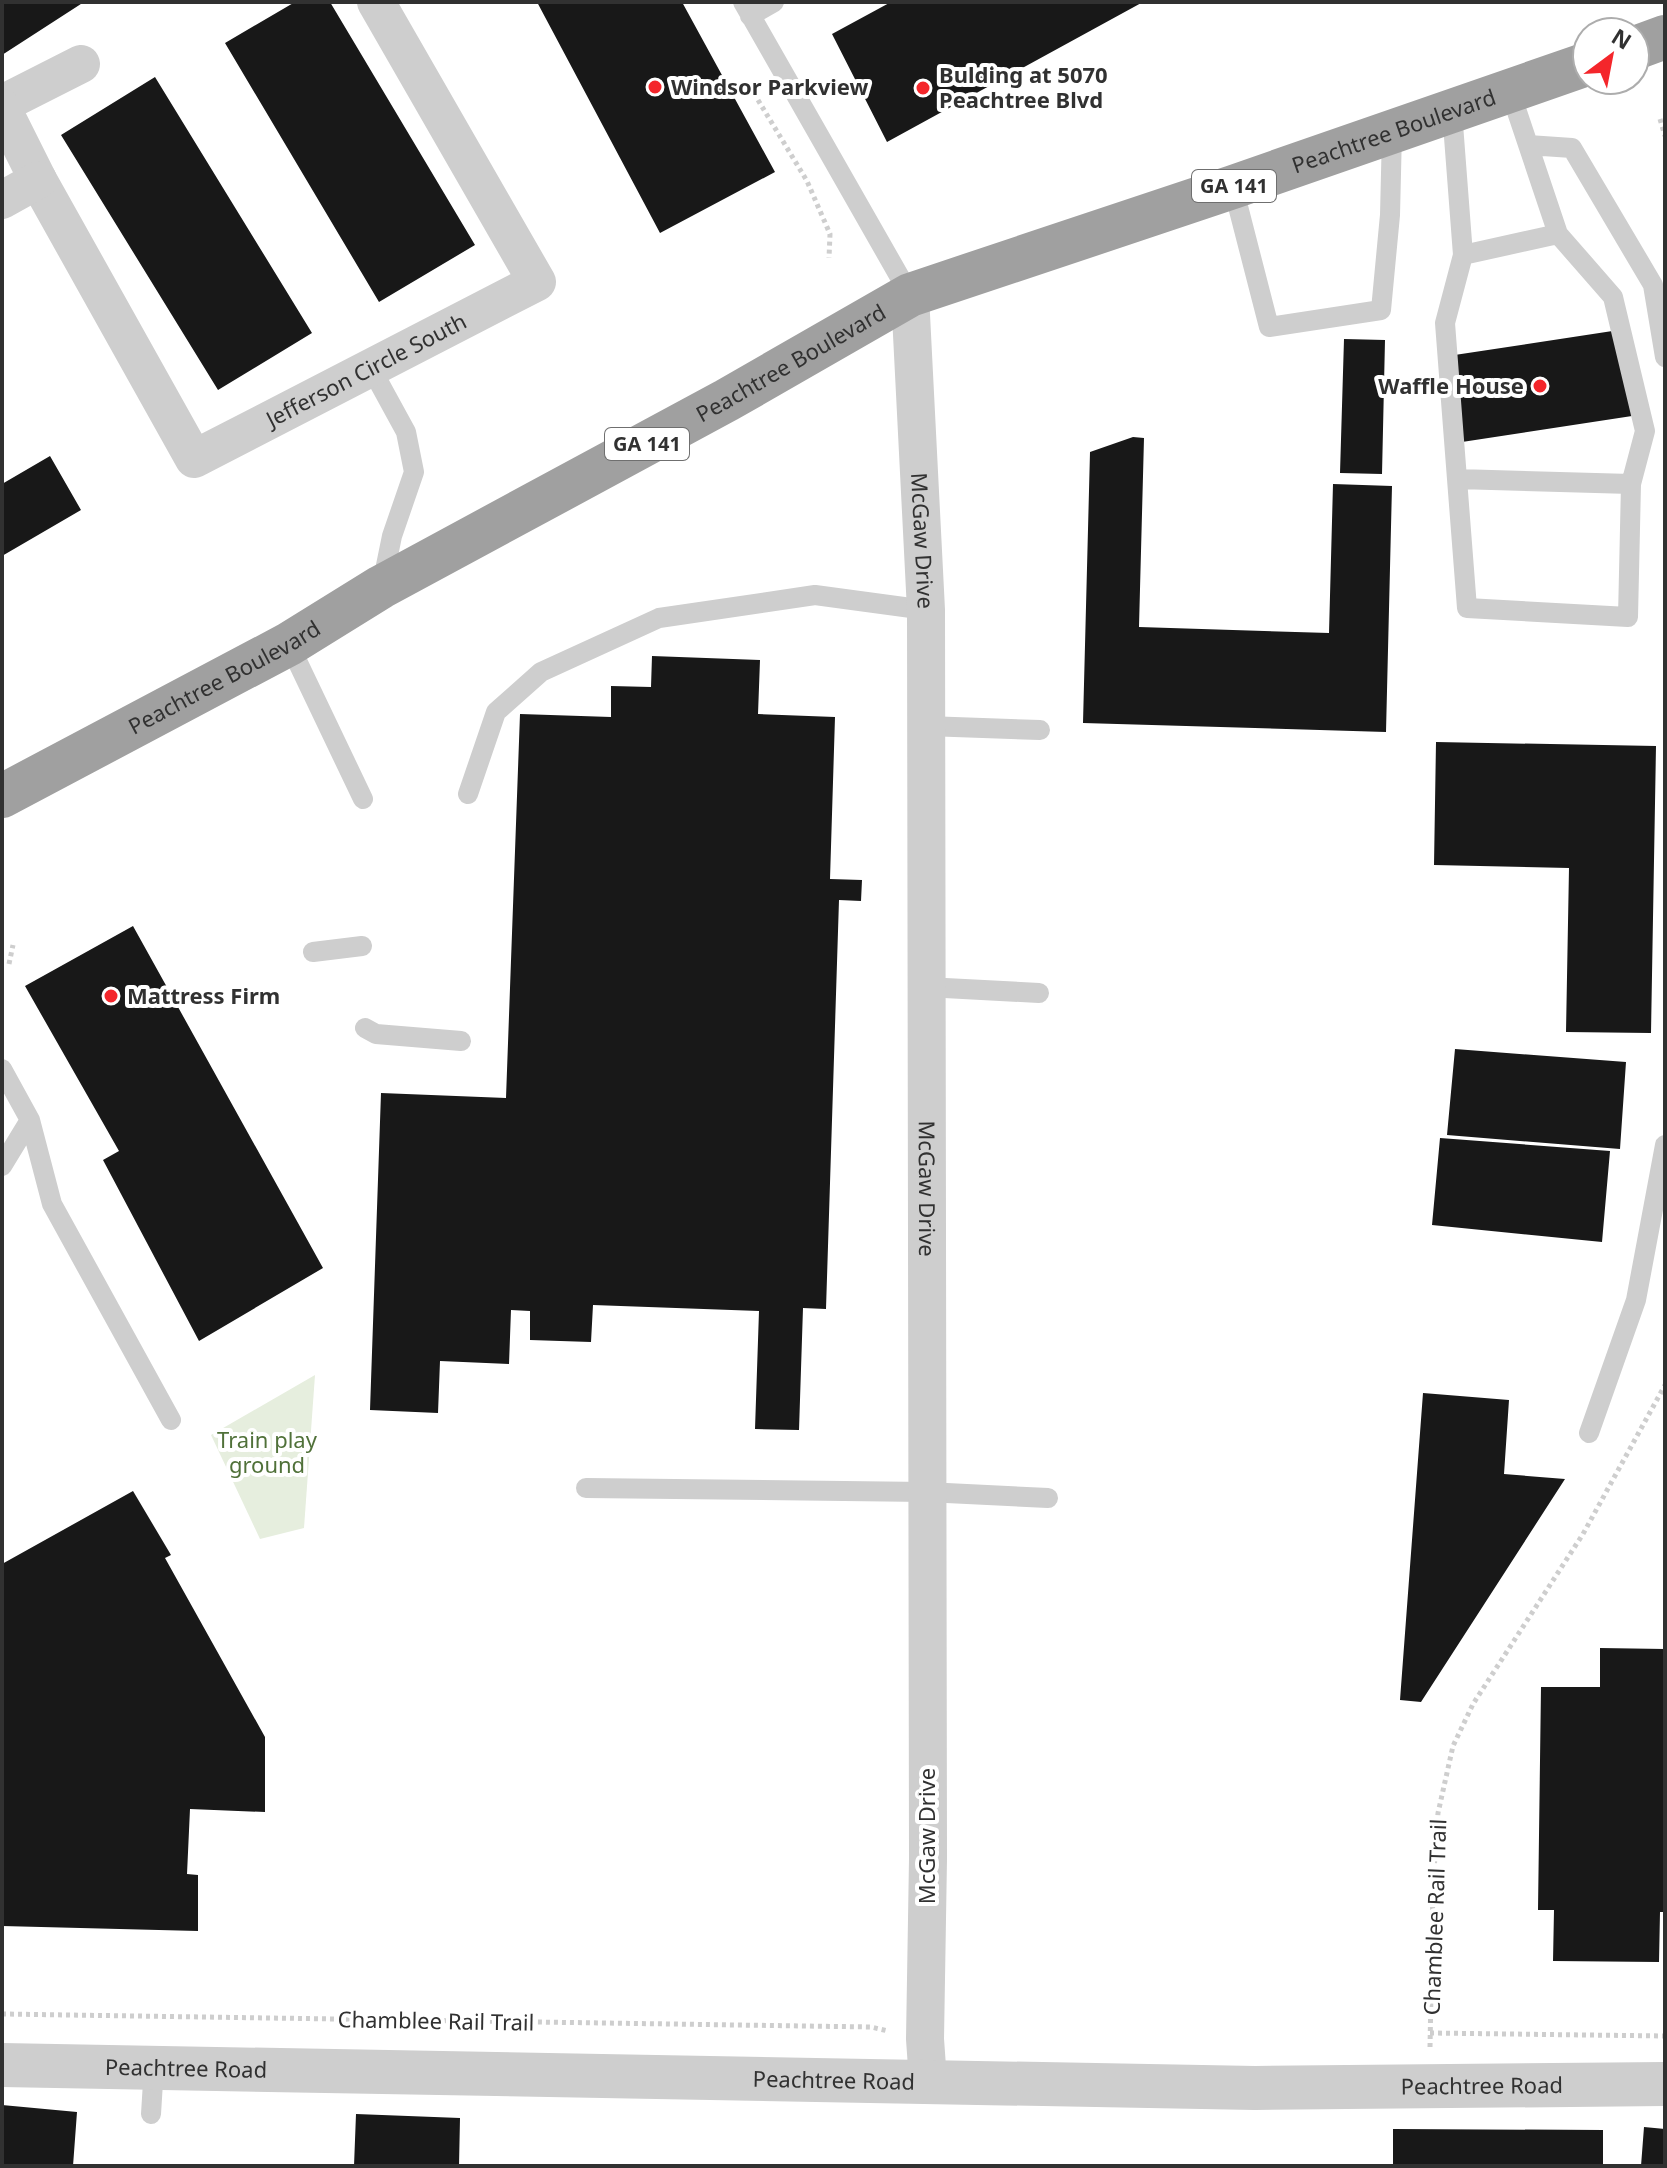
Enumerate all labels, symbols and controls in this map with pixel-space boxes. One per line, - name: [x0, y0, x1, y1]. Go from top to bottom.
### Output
- north arrow: [1571, 16, 1651, 96]
- text: N: [1607, 21, 1638, 56]
- place label: Bulding at 5070 Peachtree Blvd: [939, 59, 1108, 114]
- place label: Windsor Parkview: [671, 71, 869, 101]
- marker: Windsor Parkview: [646, 78, 664, 96]
- marker: Bulding at 5070 Peachtree Blvd: [914, 79, 932, 97]
- street label: Peachtree Boulevard: [1287, 81, 1499, 180]
- road number: GA 141: [1192, 170, 1276, 202]
- street label: Peachtree Boulevard: [690, 296, 891, 428]
- street label: Jefferson Circle South: [259, 305, 471, 434]
- place label: Waffle House: [1378, 370, 1524, 400]
- marker: Waffle House: [1531, 377, 1549, 395]
- road number: GA 141: [605, 428, 689, 460]
- street label: McGaw Drive: [905, 472, 942, 610]
- street label: Peachtree Boulevard: [123, 612, 325, 741]
- place label: Mattress Firm: [127, 980, 280, 1010]
- marker: Mattress Firm: [102, 987, 120, 1005]
- street label: McGaw Drive: [913, 1120, 943, 1257]
- park label: Train play ground: [217, 1424, 318, 1479]
- street label: McGaw Drive: [911, 1768, 941, 1904]
- street label: Chamblee Rail Trail: [1416, 1818, 1452, 2016]
- street label: Chamblee Rail Trail: [337, 2003, 535, 2037]
- street label: Peachtree Road: [105, 2051, 267, 2084]
- street label: Peachtree Road: [752, 2063, 915, 2096]
- street label: Peachtree Road: [1400, 2069, 1563, 2101]

